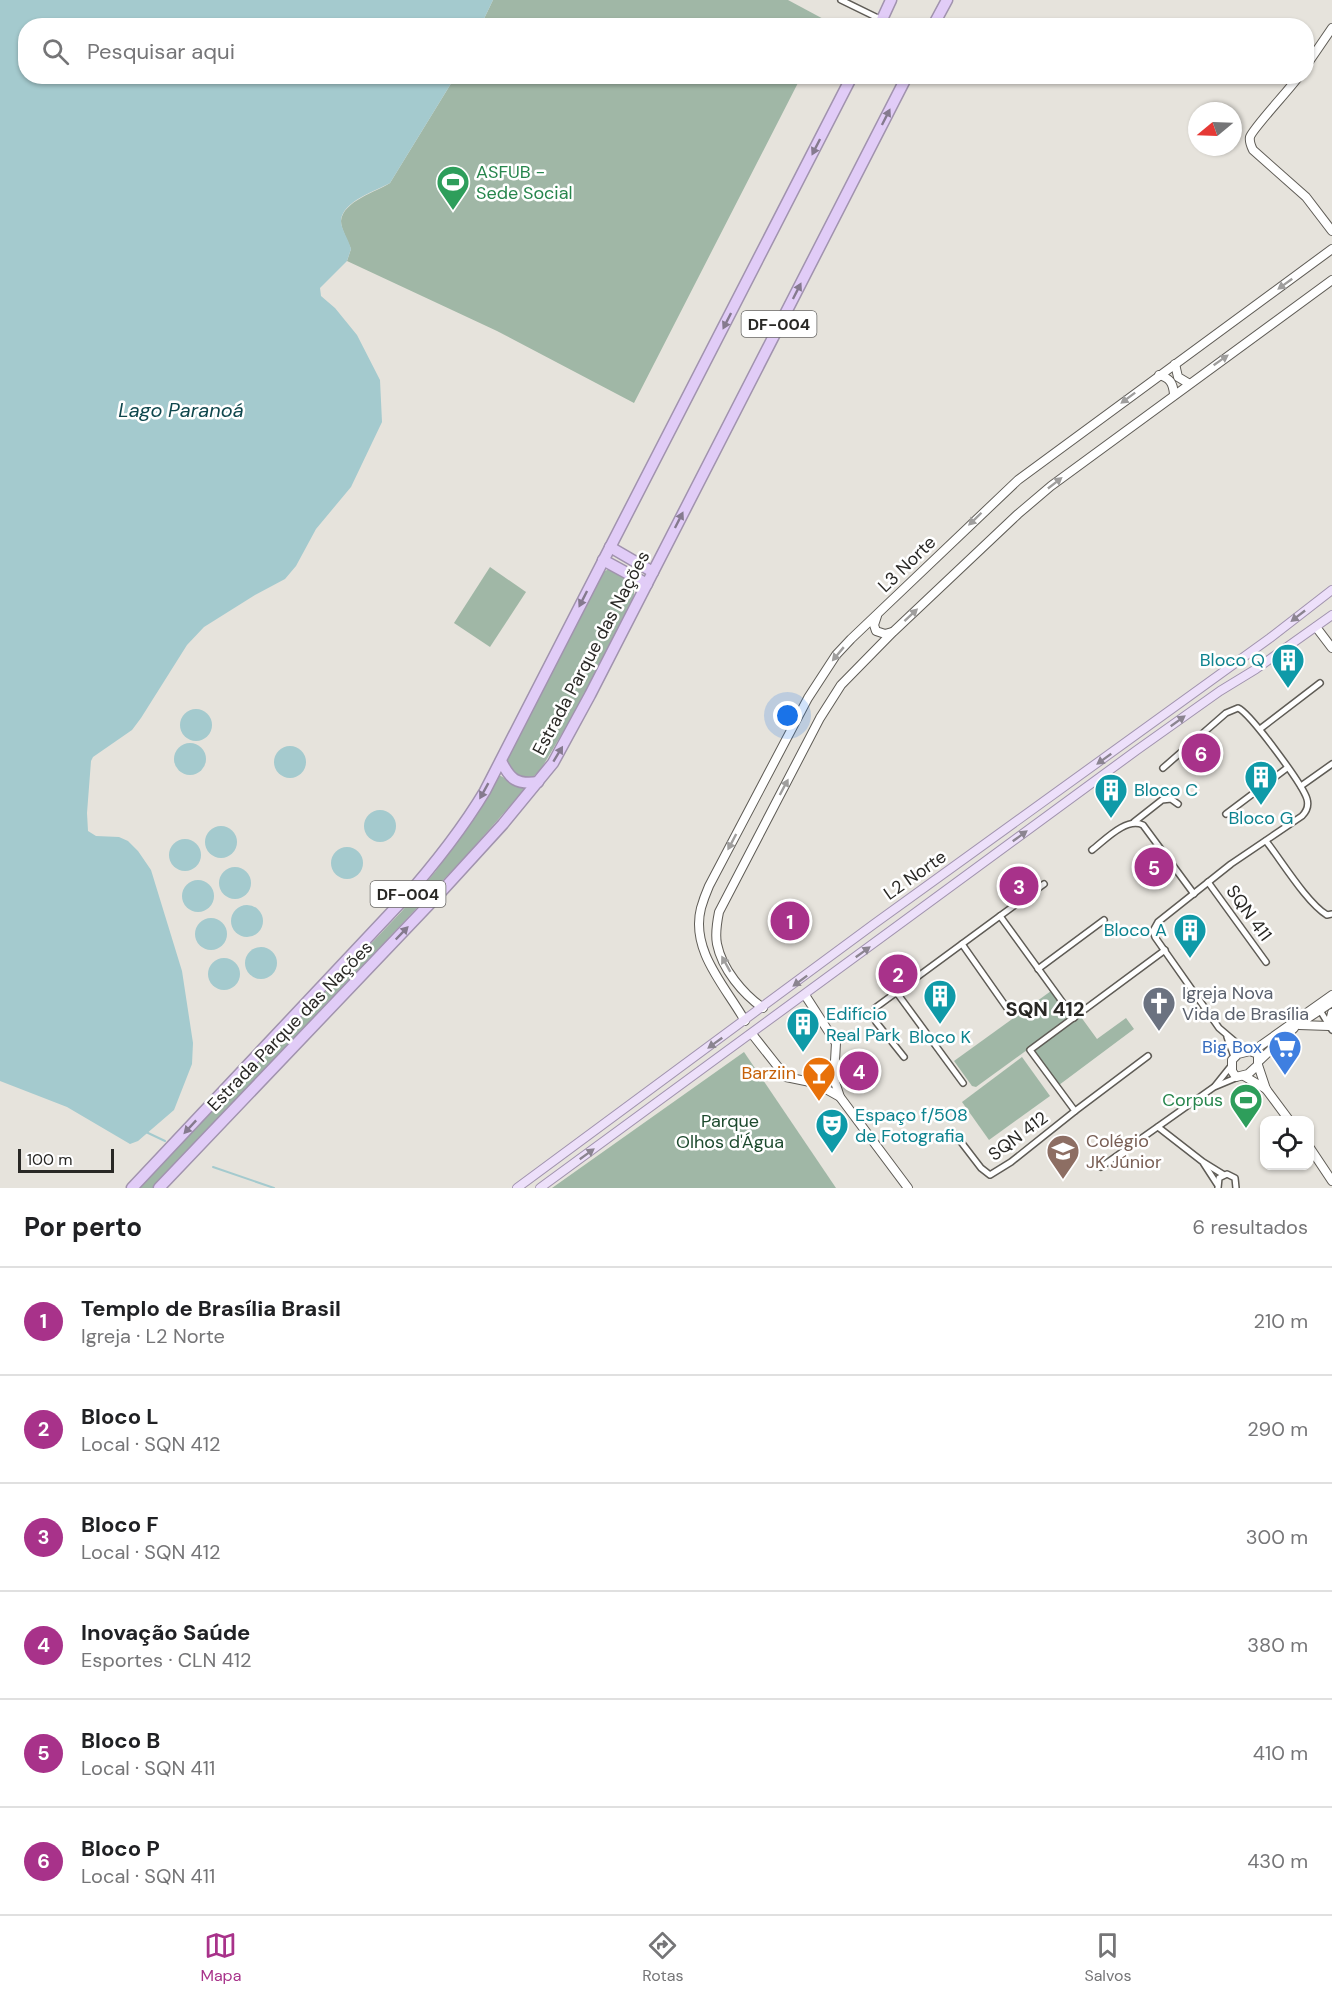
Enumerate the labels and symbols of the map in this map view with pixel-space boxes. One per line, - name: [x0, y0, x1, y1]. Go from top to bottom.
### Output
- north arrow: [1188, 102, 1242, 156]
- one-way arrow: [881, 109, 891, 126]
- one-way arrow: [812, 139, 821, 156]
- place label: ASFUB - Sede Social: [476, 160, 573, 205]
- sports icon: ASFUB - Sede Social: [435, 164, 471, 211]
- one-way arrow: [1277, 277, 1292, 289]
- one-way arrow: [792, 282, 802, 299]
- road number: DF-004: [742, 311, 816, 337]
- one-way arrow: [722, 312, 732, 329]
- one-way arrow: [1213, 355, 1229, 366]
- one-way arrow: [1120, 392, 1136, 404]
- water label: Lago Paranoá: [118, 397, 244, 423]
- one-way arrow: [1047, 478, 1062, 490]
- one-way arrow: [675, 512, 684, 529]
- one-way arrow: [968, 512, 983, 526]
- street label: L3 Norte: [873, 530, 941, 598]
- street label: Estrada Parque das Nações: [527, 547, 655, 759]
- one-way arrow: [578, 591, 588, 608]
- one-way arrow: [903, 608, 918, 622]
- one-way arrow: [1290, 610, 1306, 623]
- building icon: Bloco Q: [1270, 642, 1306, 689]
- one-way arrow: [832, 646, 845, 661]
- place label: Bloco Q: [1200, 648, 1265, 672]
- your location: [773, 701, 802, 730]
- one-way arrow: [1169, 715, 1185, 727]
- pin: 6: [1182, 730, 1220, 776]
- one-way arrow: [552, 746, 563, 763]
- one-way arrow: [1096, 753, 1112, 765]
- building icon: Bloco G: [1243, 759, 1279, 806]
- building icon: Bloco C: [1093, 772, 1129, 819]
- one-way arrow: [779, 778, 789, 795]
- place label: Bloco C: [1134, 778, 1198, 802]
- one-way arrow: [480, 783, 490, 800]
- place label: Bloco G: [1229, 806, 1293, 830]
- one-way arrow: [1012, 830, 1028, 842]
- one-way arrow: [727, 833, 737, 850]
- pin: 5: [1134, 844, 1174, 890]
- street label: L2 Norte: [879, 845, 951, 905]
- pin: 3: [1000, 864, 1038, 908]
- street label: SQN 411: [1221, 880, 1277, 946]
- road number: DF-004: [370, 881, 446, 907]
- pin: 1: [770, 898, 810, 944]
- building icon: Bloco A: [1172, 912, 1208, 959]
- place label: Bloco A: [1104, 918, 1167, 942]
- one-way arrow: [395, 925, 409, 940]
- street label: Estrada Parque das Nações: [202, 936, 378, 1116]
- one-way arrow: [856, 946, 871, 958]
- pin: 2: [878, 952, 918, 996]
- one-way arrow: [721, 955, 731, 972]
- one-way arrow: [792, 974, 807, 986]
- building icon: Bloco K: [922, 978, 958, 1025]
- place label: Igreja Nova Vida de Brasília: [1182, 981, 1309, 1026]
- church icon: Igreja Nova Vida de Brasília: [1141, 985, 1177, 1032]
- district label: SQN 412: [1006, 996, 1084, 1022]
- place label: Edifício Real Park: [826, 1002, 901, 1047]
- building icon: Edifício Real Park: [785, 1006, 821, 1053]
- place label: Bloco K: [909, 1025, 971, 1049]
- supermarket icon: Big Box: [1267, 1029, 1303, 1076]
- place label: Big Box: [1202, 1035, 1262, 1059]
- one-way arrow: [708, 1037, 724, 1049]
- pin: 4: [840, 1048, 878, 1094]
- bar icon: Barziin: [801, 1055, 837, 1102]
- place label: Barziin: [741, 1061, 796, 1085]
- sports icon: Corpus: [1228, 1082, 1264, 1129]
- place label: Corpus: [1162, 1088, 1223, 1112]
- place label: Espaço f/508 de Fotografia: [855, 1103, 968, 1148]
- street label: SQN 412: [983, 1106, 1053, 1166]
- theatre icon: Espaço f/508 de Fotografia: [814, 1107, 850, 1154]
- park label: Parque Olhos d'Água: [676, 1109, 784, 1154]
- one-way arrow: [183, 1119, 197, 1134]
- place label: Colégio JK Júnior: [1086, 1129, 1162, 1174]
- school or university icon: Colégio JK Júnior: [1045, 1133, 1081, 1180]
- scale bar: [18, 1146, 114, 1174]
- one-way arrow: [580, 1148, 595, 1160]

